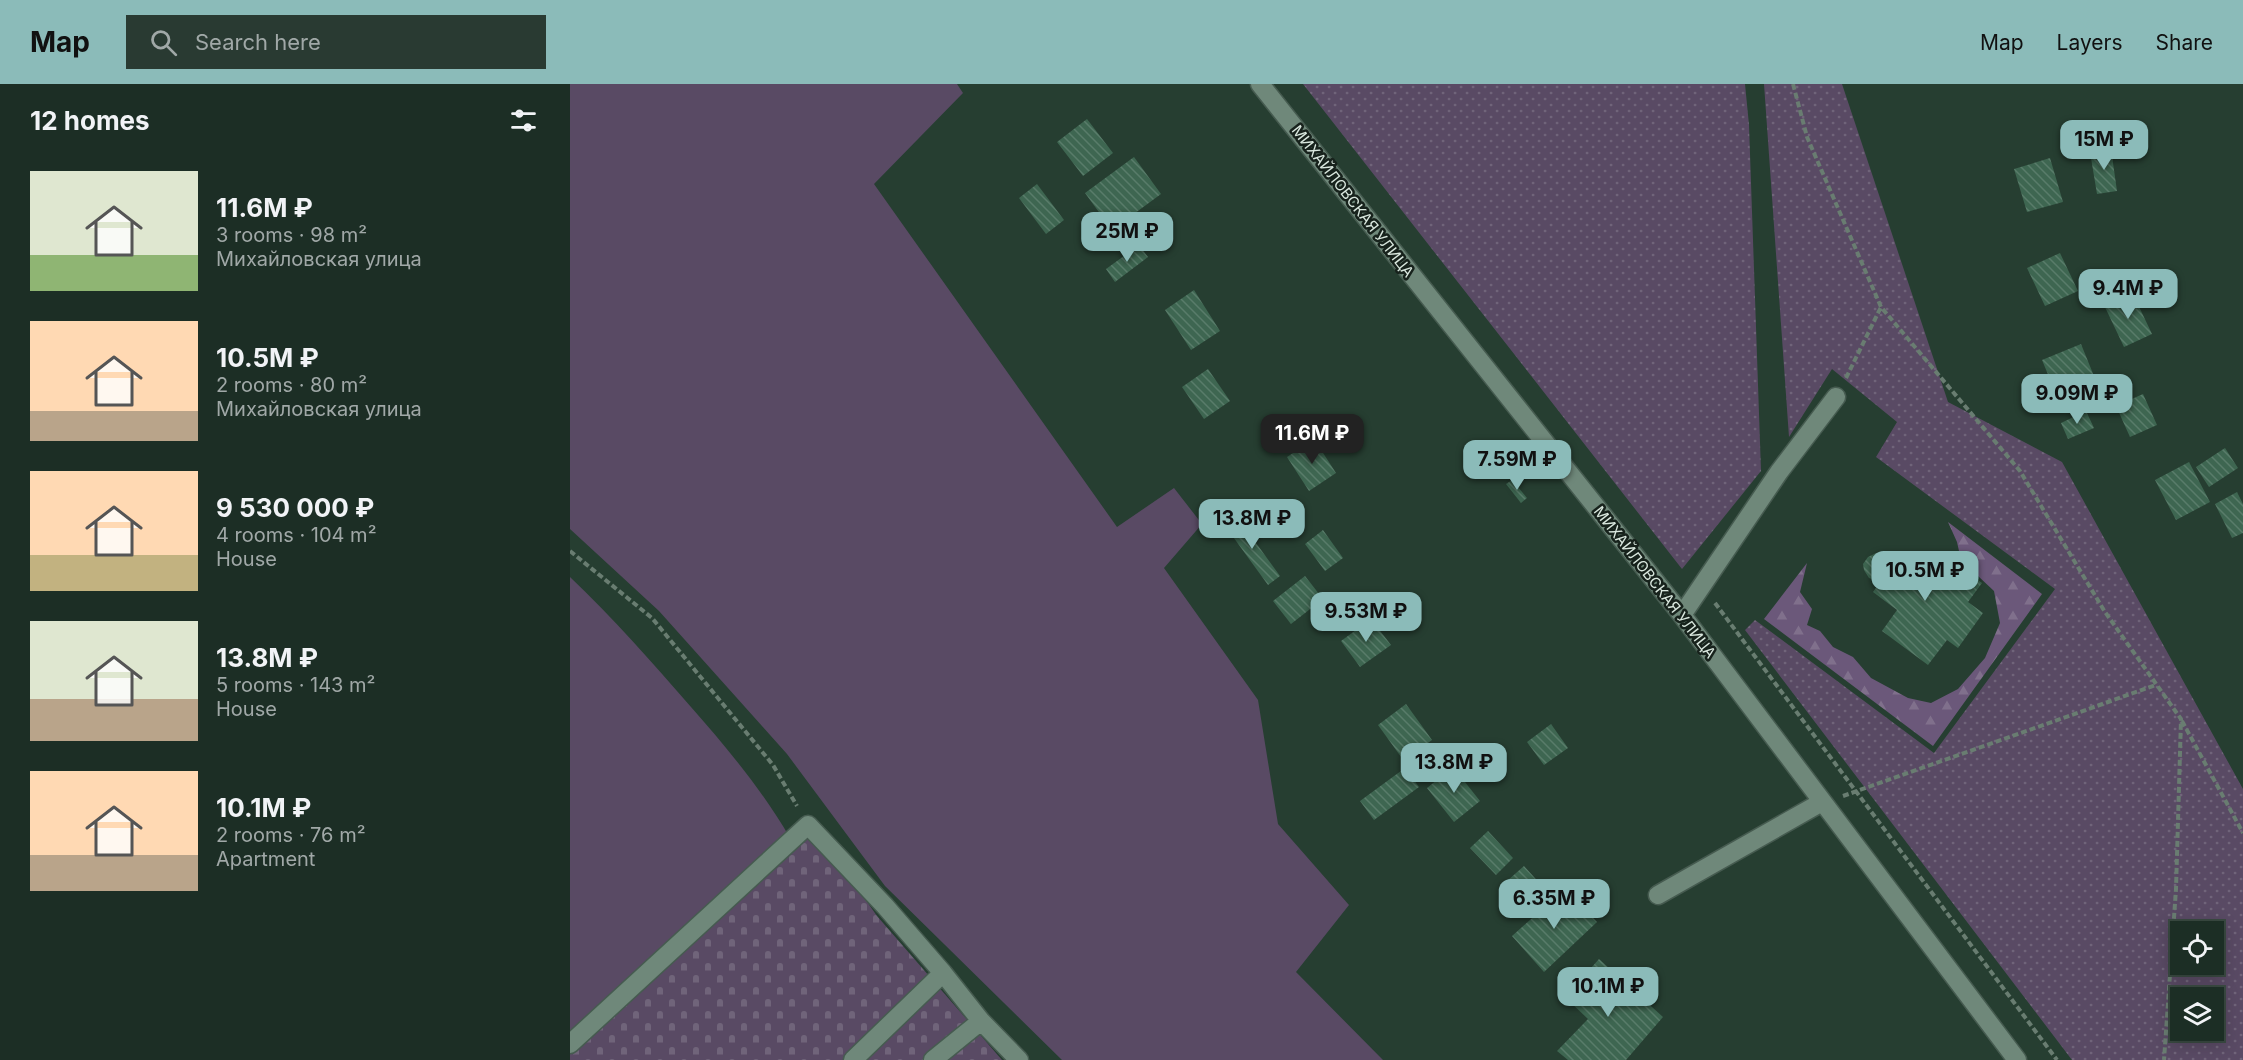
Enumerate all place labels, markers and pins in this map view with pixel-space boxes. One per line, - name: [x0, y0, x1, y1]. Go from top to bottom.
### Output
- pin: 15M ₽: [2062, 120, 2146, 171]
- pin: 25M ₽: [1085, 212, 1169, 263]
- pin: 9.4M ₽: [2079, 269, 2177, 320]
- pin: 9.09M ₽: [2022, 374, 2132, 425]
- pin: 11.6M ₽: [1257, 414, 1367, 465]
- pin: 7.59M ₽: [1462, 440, 1572, 491]
- pin: 13.8M ₽: [1197, 499, 1307, 550]
- pin: 10.5M ₽: [1870, 551, 1980, 602]
- pin: 9.53M ₽: [1311, 592, 1421, 643]
- pin: 13.8M ₽: [1399, 743, 1509, 794]
- pin: 6.35M ₽: [1499, 879, 1609, 930]
- pin: 10.1M ₽: [1553, 967, 1663, 1018]

